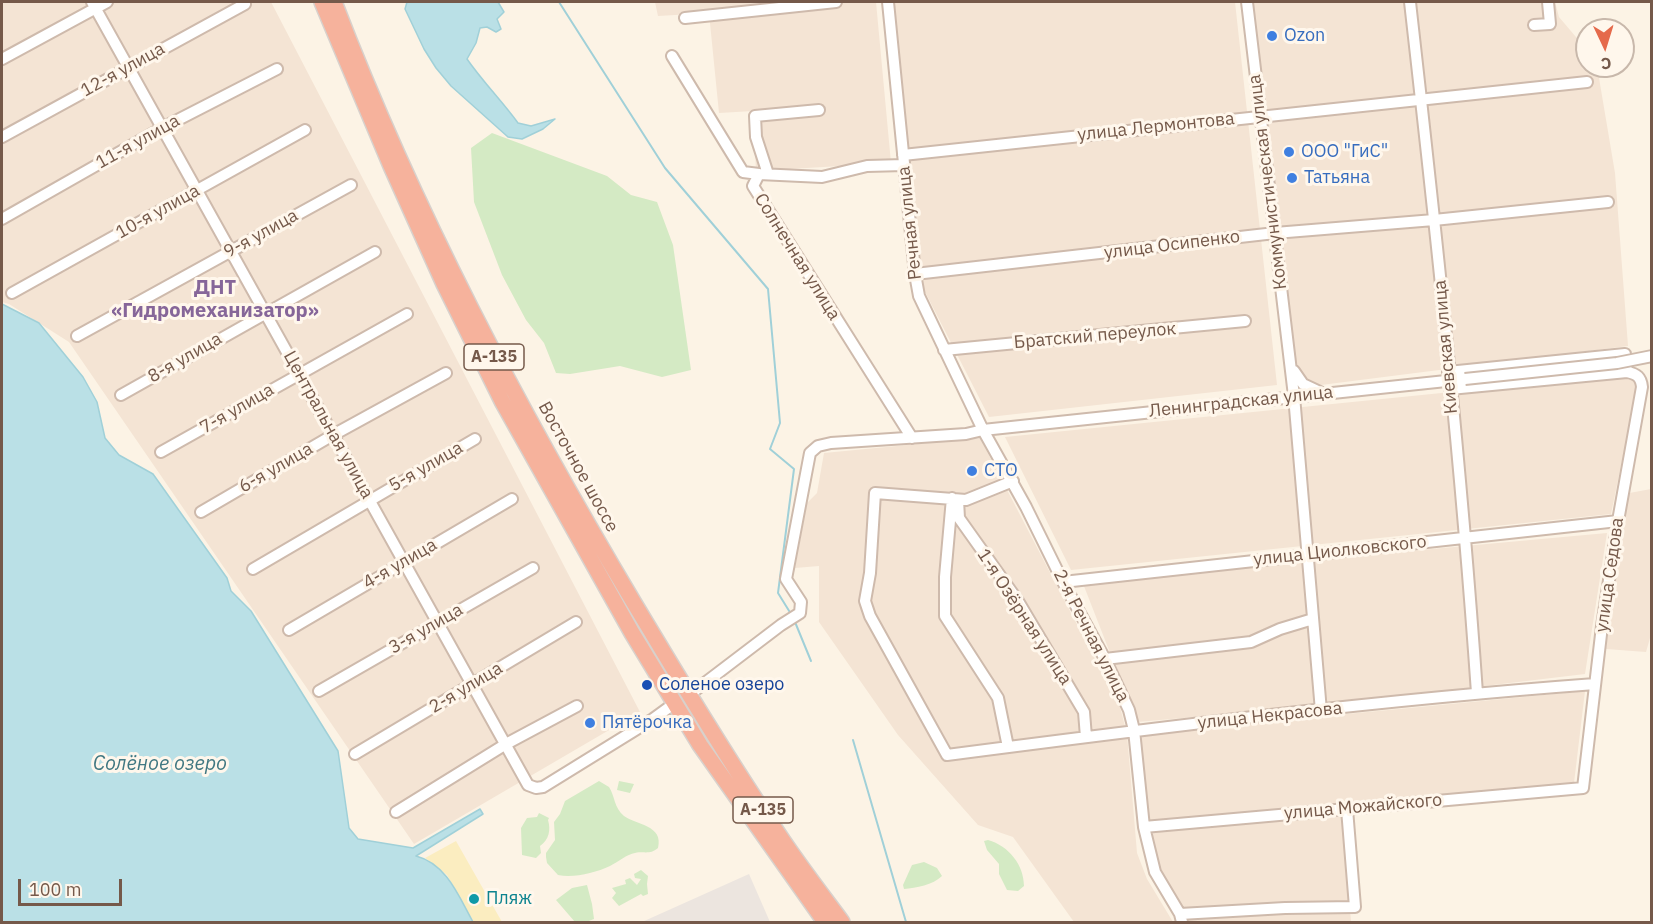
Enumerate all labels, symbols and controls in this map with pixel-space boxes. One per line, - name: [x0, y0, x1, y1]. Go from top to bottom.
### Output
- north arrow: [1575, 18, 1635, 78]
- place label: Ozon: [1284, 25, 1325, 47]
- marker: Ozon: [1265, 29, 1279, 43]
- street label: 12-я улица: [77, 38, 169, 102]
- text: С: [1600, 54, 1612, 74]
- street label: Коммунистическая улица: [1244, 73, 1292, 291]
- street label: улица Лермонтова: [1076, 108, 1236, 146]
- street label: 11-я улица: [92, 110, 184, 174]
- place label: ООО "ГиС": [1301, 141, 1388, 163]
- marker: ООО "ГиС": [1282, 145, 1296, 159]
- street label: Речная улица: [893, 165, 927, 281]
- place label: Татьяна: [1304, 167, 1370, 189]
- marker: Татьяна: [1285, 171, 1299, 185]
- street label: 10-я улица: [112, 180, 204, 244]
- street label: Солнечная улица: [749, 190, 845, 324]
- street label: 9-я улица: [220, 205, 302, 263]
- street label: улица Осипенко: [1103, 226, 1241, 264]
- district label: ДНТ «Гидромеханизатор»: [111, 276, 319, 323]
- street label: Киевская улица: [1429, 279, 1463, 415]
- street label: Братский переулок: [1013, 318, 1177, 354]
- street label: 8-я улица: [144, 328, 226, 388]
- road number: А-135: [464, 344, 524, 370]
- street label: Центральная улица: [278, 347, 378, 503]
- street label: 7-я улица: [196, 379, 278, 439]
- street label: Ленинградская улица: [1148, 382, 1334, 422]
- street label: Восточное шоссе: [533, 398, 623, 536]
- street label: 5-я улица: [385, 437, 467, 497]
- street label: 6-я улица: [235, 438, 317, 498]
- place label: СТО: [984, 460, 1018, 482]
- marker: СТО: [965, 464, 979, 478]
- street label: улица Седова: [1591, 516, 1629, 634]
- street label: улица Циолковского: [1252, 531, 1428, 571]
- street label: 4-я улица: [359, 534, 441, 594]
- street label: 1-я Озёрная улица: [972, 545, 1076, 689]
- street label: 2-я Речная улица: [1048, 566, 1134, 706]
- street label: 3-я улица: [385, 599, 467, 659]
- street label: 2-я улица: [425, 658, 507, 718]
- place label: Соленое озеро: [659, 674, 784, 696]
- marker: Соленое озеро: [640, 678, 654, 692]
- street label: улица Некрасова: [1197, 698, 1343, 734]
- place label: Пятёрочка: [602, 712, 692, 734]
- marker: Пятёрочка: [583, 716, 597, 730]
- water label: Солёное озеро: [93, 752, 227, 776]
- street label: улица Можайского: [1283, 789, 1443, 825]
- road number: А-135: [733, 797, 793, 823]
- scale bar: [21, 867, 124, 905]
- text: 100 m: [29, 878, 81, 901]
- place label: Пляж: [486, 888, 532, 910]
- marker: Пляж: [467, 892, 481, 906]

